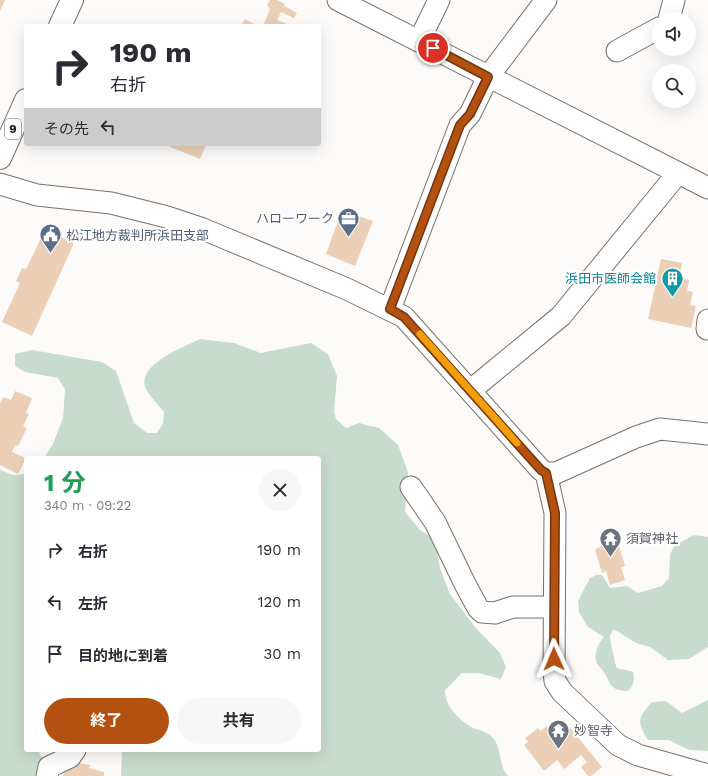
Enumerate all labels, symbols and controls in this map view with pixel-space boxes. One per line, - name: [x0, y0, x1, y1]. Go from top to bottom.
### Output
- map controls: [652, 12, 696, 108]
- button: sound: [652, 12, 696, 56]
- pin: [416, 31, 450, 65]
- text: 190 m: [110, 36, 192, 69]
- icon: arrive: [422, 37, 444, 59]
- icon: right: [44, 40, 96, 92]
- button: search: [652, 64, 696, 108]
- text: 右折: [110, 74, 146, 95]
- icon: left: [97, 116, 119, 138]
- road number: 9: [5, 119, 21, 139]
- text: その先: [44, 120, 89, 138]
- office icon: ハローワーク: [336, 205, 362, 238]
- place label: ハローワーク: [256, 211, 334, 226]
- public building icon: 松江地方裁判所浜田支部: [38, 222, 64, 255]
- place label: 松江地方裁判所浜田支部: [66, 228, 209, 243]
- building icon: 浜田市医師会館: [659, 265, 685, 298]
- place label: 浜田市医師会館: [565, 271, 656, 286]
- text: 1 分: [44, 469, 85, 497]
- button: close: [259, 469, 301, 511]
- text: 340 m · 09:22: [44, 498, 131, 513]
- temple icon: 須賀神社: [597, 525, 623, 558]
- place label: 須賀神社: [626, 531, 678, 546]
- icon: right: [44, 539, 66, 561]
- text: 190 m: [257, 541, 301, 559]
- text: 右折: [78, 543, 108, 561]
- icon: left: [44, 591, 66, 613]
- text: 120 m: [258, 593, 301, 611]
- text: 左折: [78, 595, 108, 613]
- position arrow: [533, 638, 575, 680]
- icon: arrive: [44, 643, 66, 665]
- text: 30 m: [264, 645, 301, 663]
- text: 目的地に到着: [78, 647, 168, 665]
- button: 終了: [44, 698, 169, 744]
- button: 共有: [177, 698, 301, 744]
- temple icon: 妙智寺: [545, 717, 571, 750]
- place label: 妙智寺: [574, 723, 613, 738]

